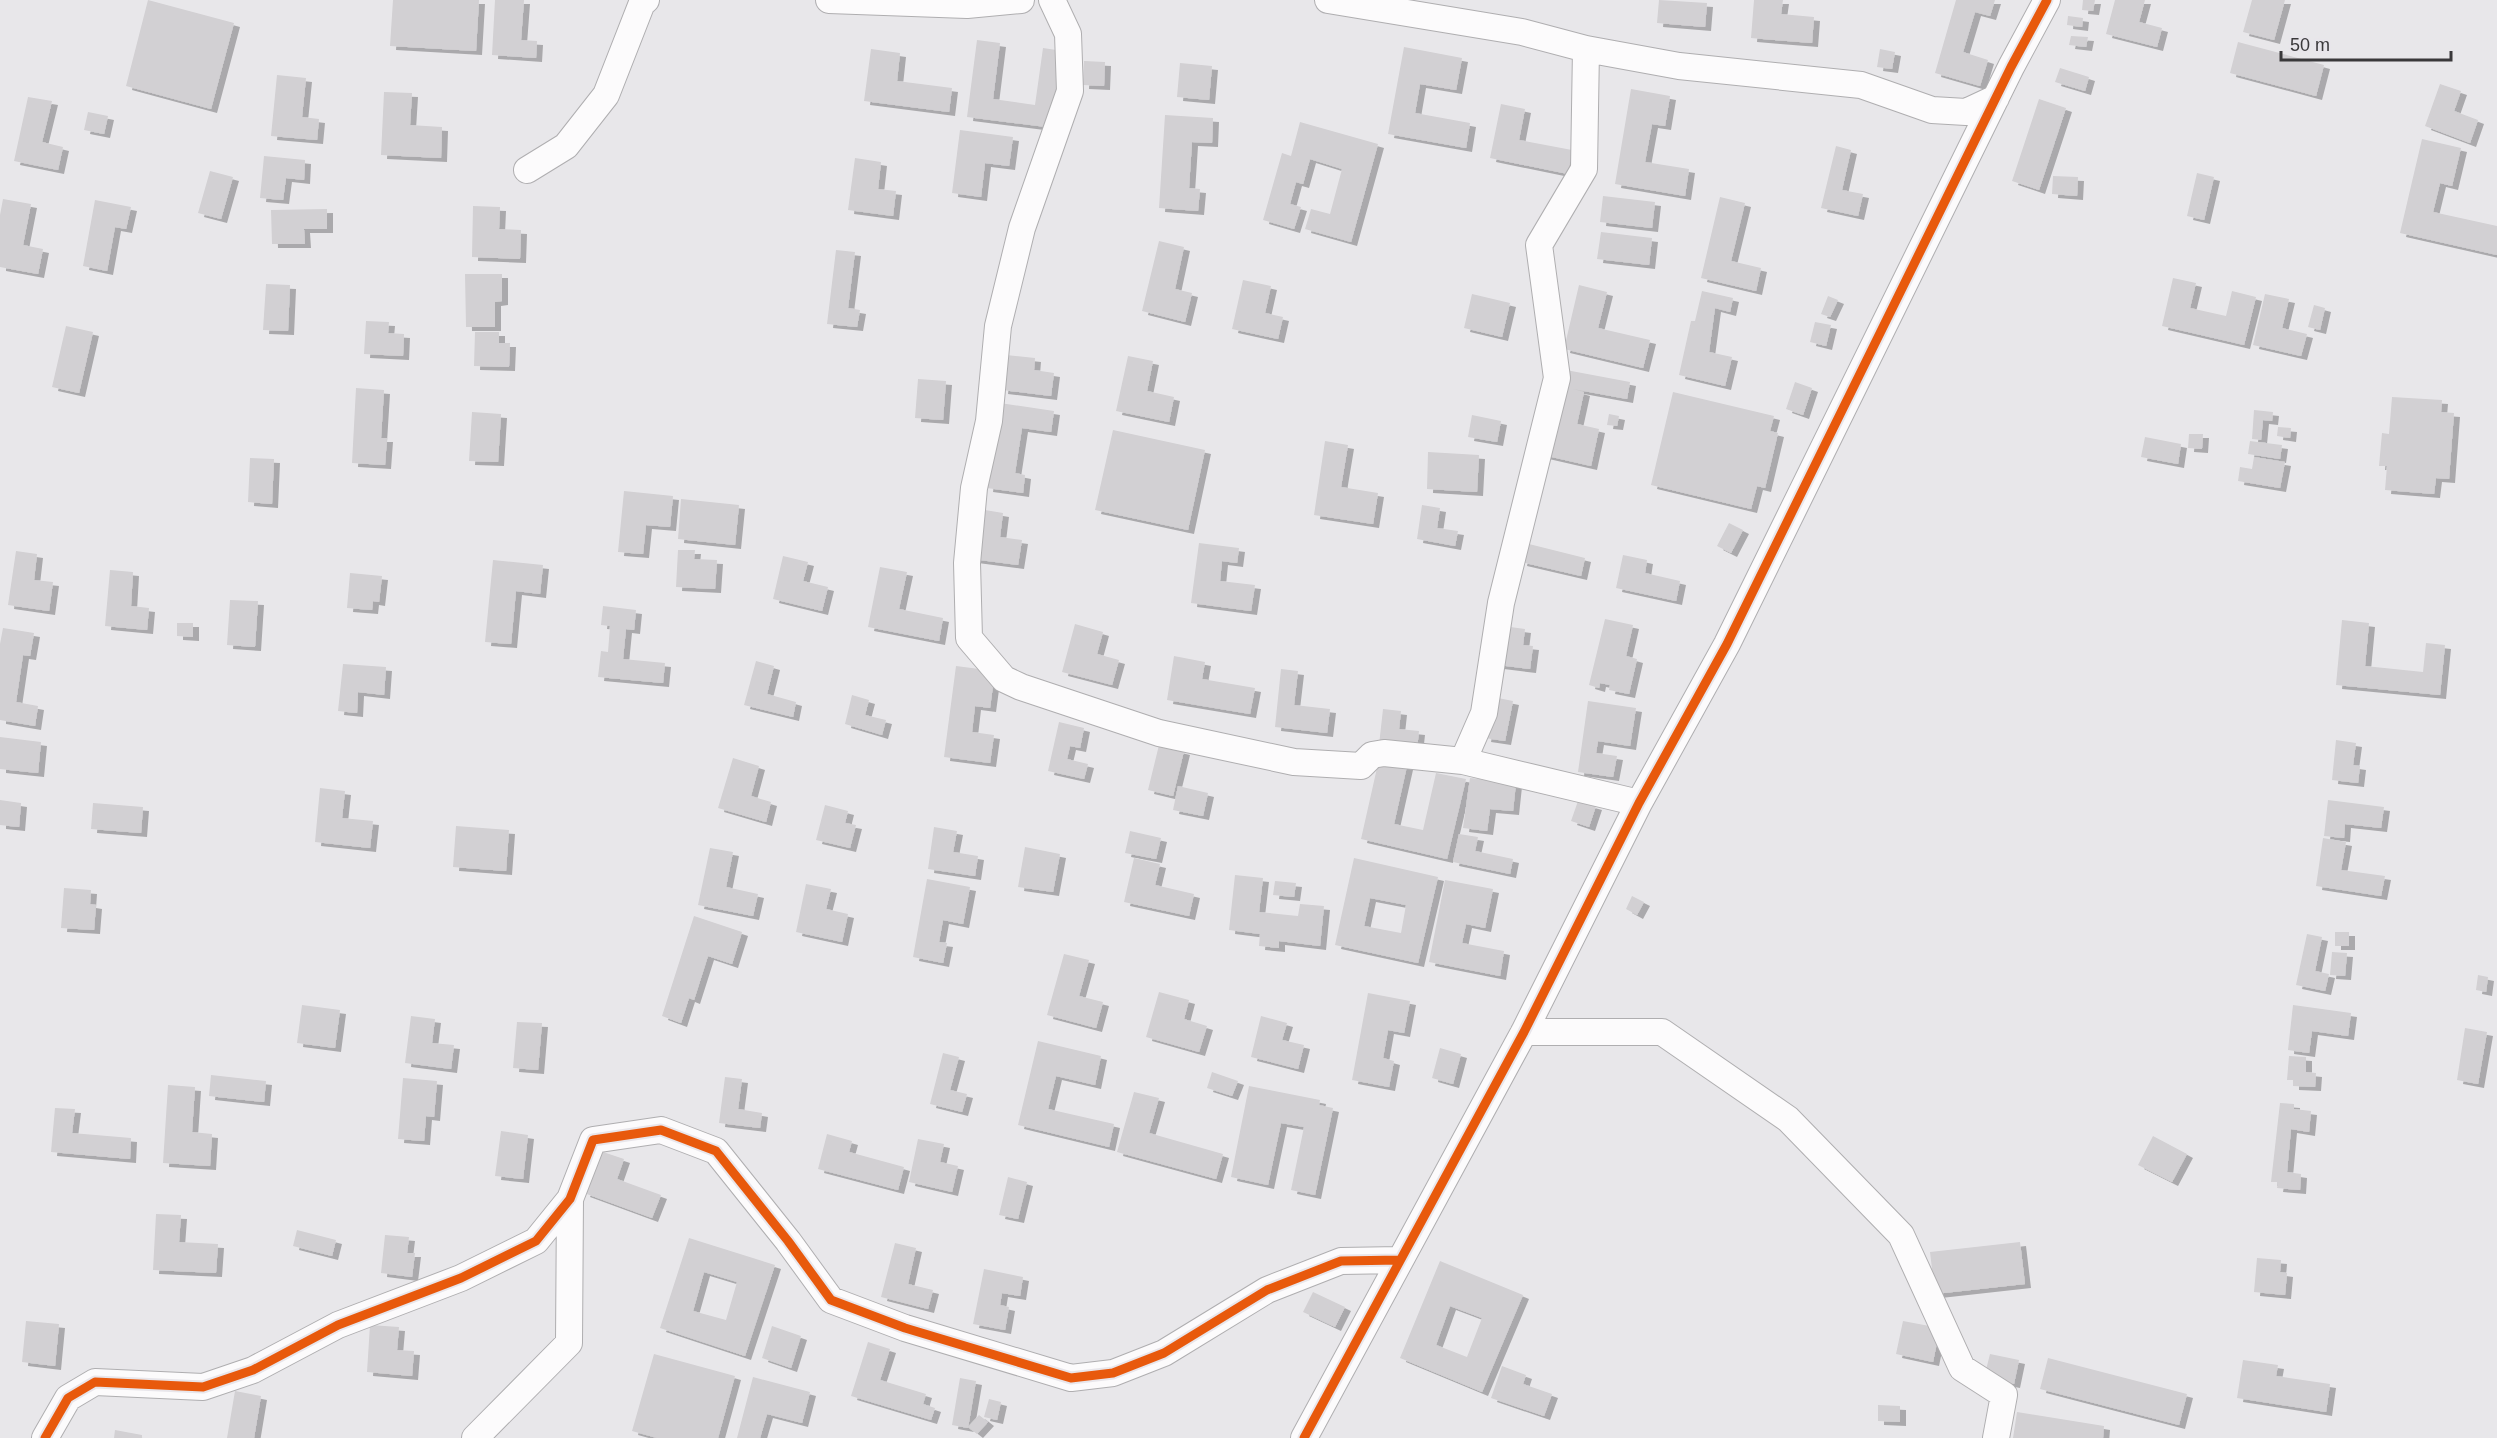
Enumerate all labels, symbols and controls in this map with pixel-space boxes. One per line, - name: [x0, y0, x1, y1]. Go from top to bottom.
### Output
- scale bar: [2281, 24, 2450, 62]
- text: 50 m: [2290, 35, 2330, 55]

